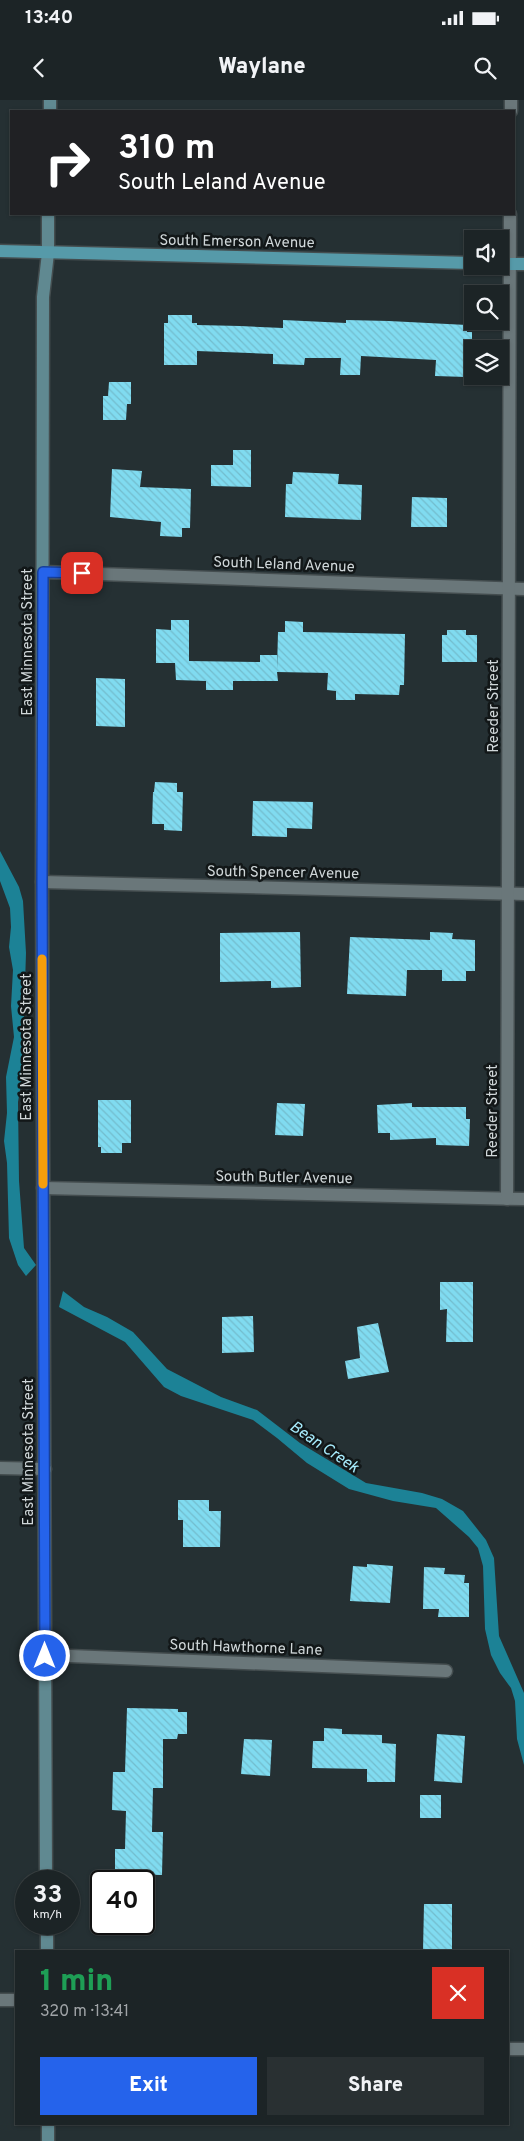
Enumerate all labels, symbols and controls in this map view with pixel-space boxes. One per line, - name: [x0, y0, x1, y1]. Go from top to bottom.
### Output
- text: 13:40: [25, 6, 73, 30]
- icon: back: [25, 54, 53, 82]
- text: Waylane: [218, 54, 306, 81]
- icon: search: [471, 54, 499, 82]
- text: 310 m: [118, 127, 215, 171]
- icon: right: [35, 130, 100, 195]
- text: South Leland Avenue: [118, 170, 326, 197]
- map controls: [464, 230, 509, 385]
- button: sound: [464, 230, 509, 275]
- street label: South Emerson Avenue: [159, 232, 315, 253]
- button: search: [464, 285, 509, 330]
- button: layers: [464, 340, 509, 385]
- pin: [61, 552, 103, 594]
- street label: South Leland Avenue: [213, 554, 355, 577]
- icon: arrive: [68, 559, 96, 587]
- street label: East Minnesota Street: [19, 568, 38, 716]
- street label: Reeder Street: [485, 659, 504, 753]
- street label: South Spencer Avenue: [207, 863, 359, 884]
- street label: East Minnesota Street: [18, 973, 37, 1121]
- street label: Reeder Street: [484, 1064, 503, 1158]
- street label: South Butler Avenue: [215, 1168, 353, 1189]
- street label: East Minnesota Street: [20, 1378, 39, 1526]
- water label: Bean Creek: [285, 1417, 363, 1479]
- position arrow: [18, 1629, 70, 1681]
- street label: South Hawthorne Lane: [169, 1636, 323, 1661]
- speed limit sign: 40: [90, 1870, 155, 1935]
- text: 33: [33, 1880, 62, 1912]
- text: km/h: [33, 1907, 62, 1923]
- text: 1 min: [40, 1964, 113, 2001]
- button: close: [432, 1967, 484, 2019]
- text: 320 m · 13:41: [40, 2002, 129, 2022]
- button: Exit: [40, 2057, 257, 2115]
- button: Share: [267, 2057, 484, 2115]

